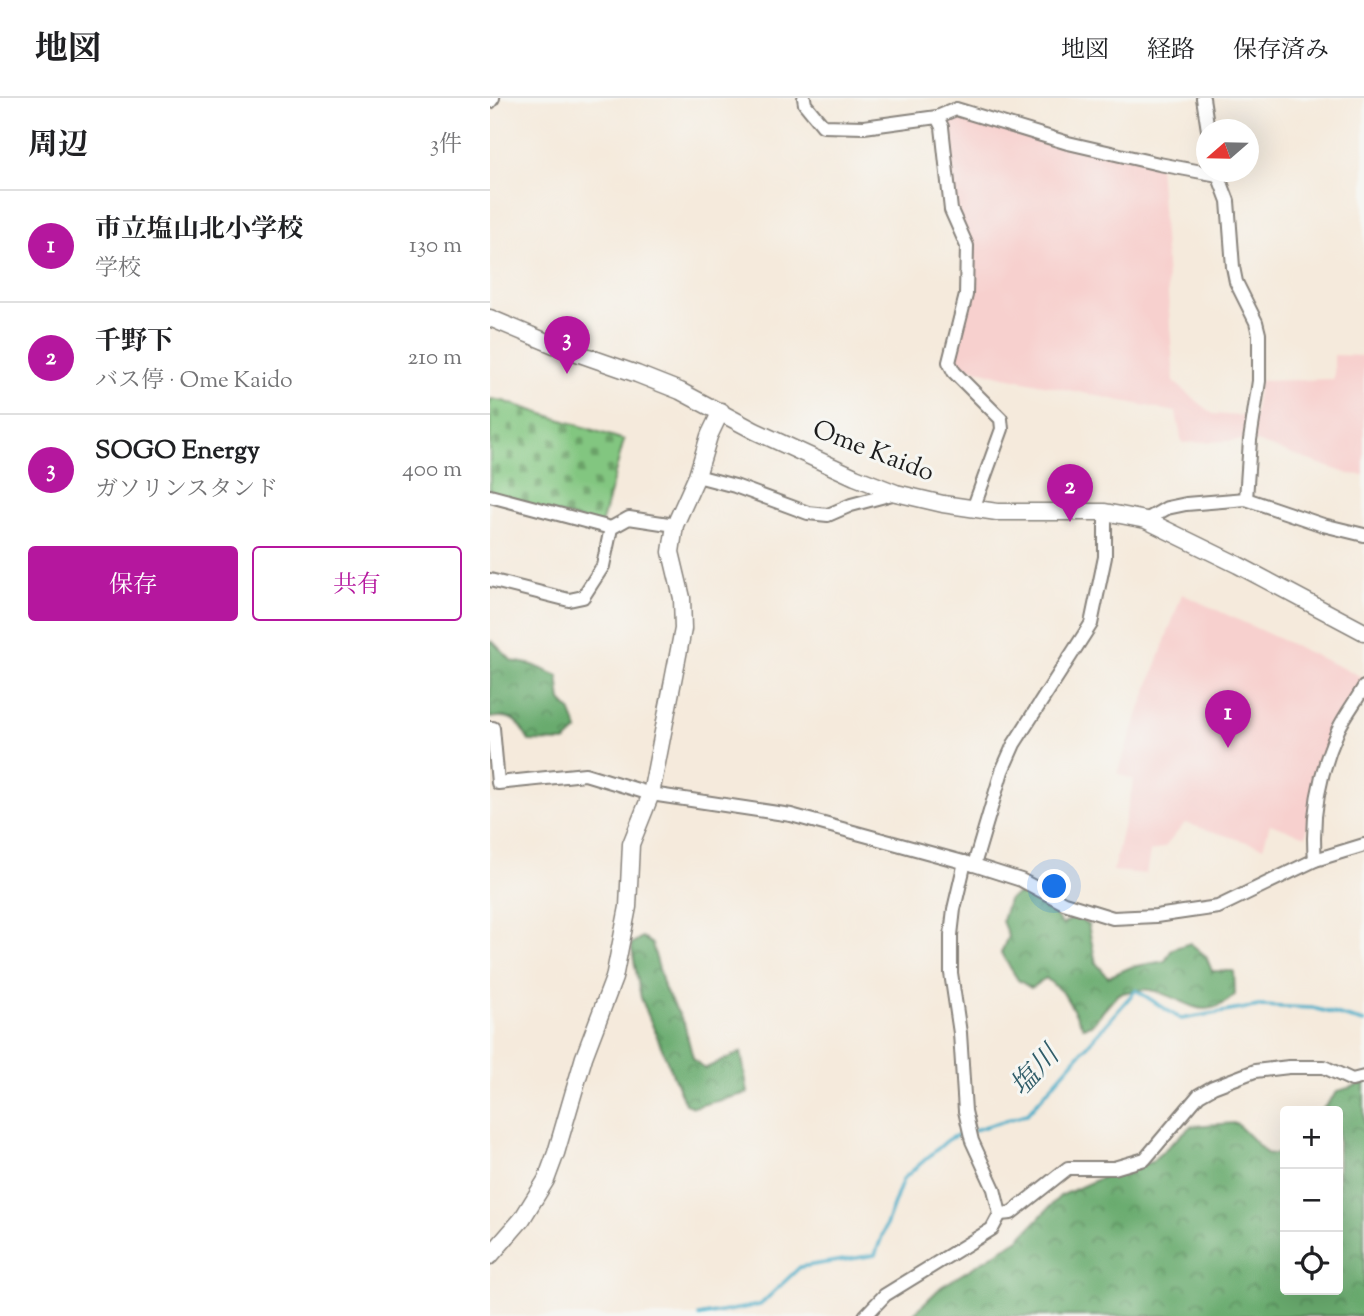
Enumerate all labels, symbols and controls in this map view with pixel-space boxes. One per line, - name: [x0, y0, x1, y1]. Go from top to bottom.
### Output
- text: 地図: [35, 27, 101, 75]
- text: 地図: [1061, 34, 1109, 68]
- text: 経路: [1147, 34, 1195, 68]
- text: 保存済み: [1233, 34, 1329, 68]
- north arrow: [1196, 119, 1259, 182]
- text: 周辺: [28, 125, 88, 168]
- text: 3件: [430, 129, 462, 162]
- text: 市立塩山北小学校: [95, 212, 303, 249]
- text: 1: [47, 230, 55, 263]
- text: 130 m: [409, 230, 462, 263]
- text: 学校: [95, 253, 141, 286]
- pin: 3: [544, 316, 590, 374]
- text: 千野下: [95, 324, 173, 361]
- text: 2: [46, 342, 56, 375]
- text: 210 m: [408, 342, 462, 375]
- text: バス停 · Ome Kaido: [95, 365, 293, 398]
- street label: Ome Kaido: [807, 412, 939, 492]
- text: SOGO Energy: [95, 433, 260, 470]
- text: 3: [46, 454, 56, 487]
- text: 400 m: [402, 454, 462, 487]
- pin: 2: [1047, 464, 1093, 522]
- text: ガソリンスタンド: [95, 474, 278, 507]
- button: 保存: [28, 546, 238, 621]
- button: 共有: [252, 546, 462, 621]
- pin: 1: [1205, 690, 1251, 748]
- your location: [1037, 869, 1071, 903]
- water label: 塩川: [1002, 1036, 1072, 1106]
- map controls: [1280, 1106, 1343, 1295]
- button: +: [1280, 1106, 1343, 1169]
- button: −: [1280, 1169, 1343, 1232]
- button: locate: [1280, 1232, 1343, 1295]

